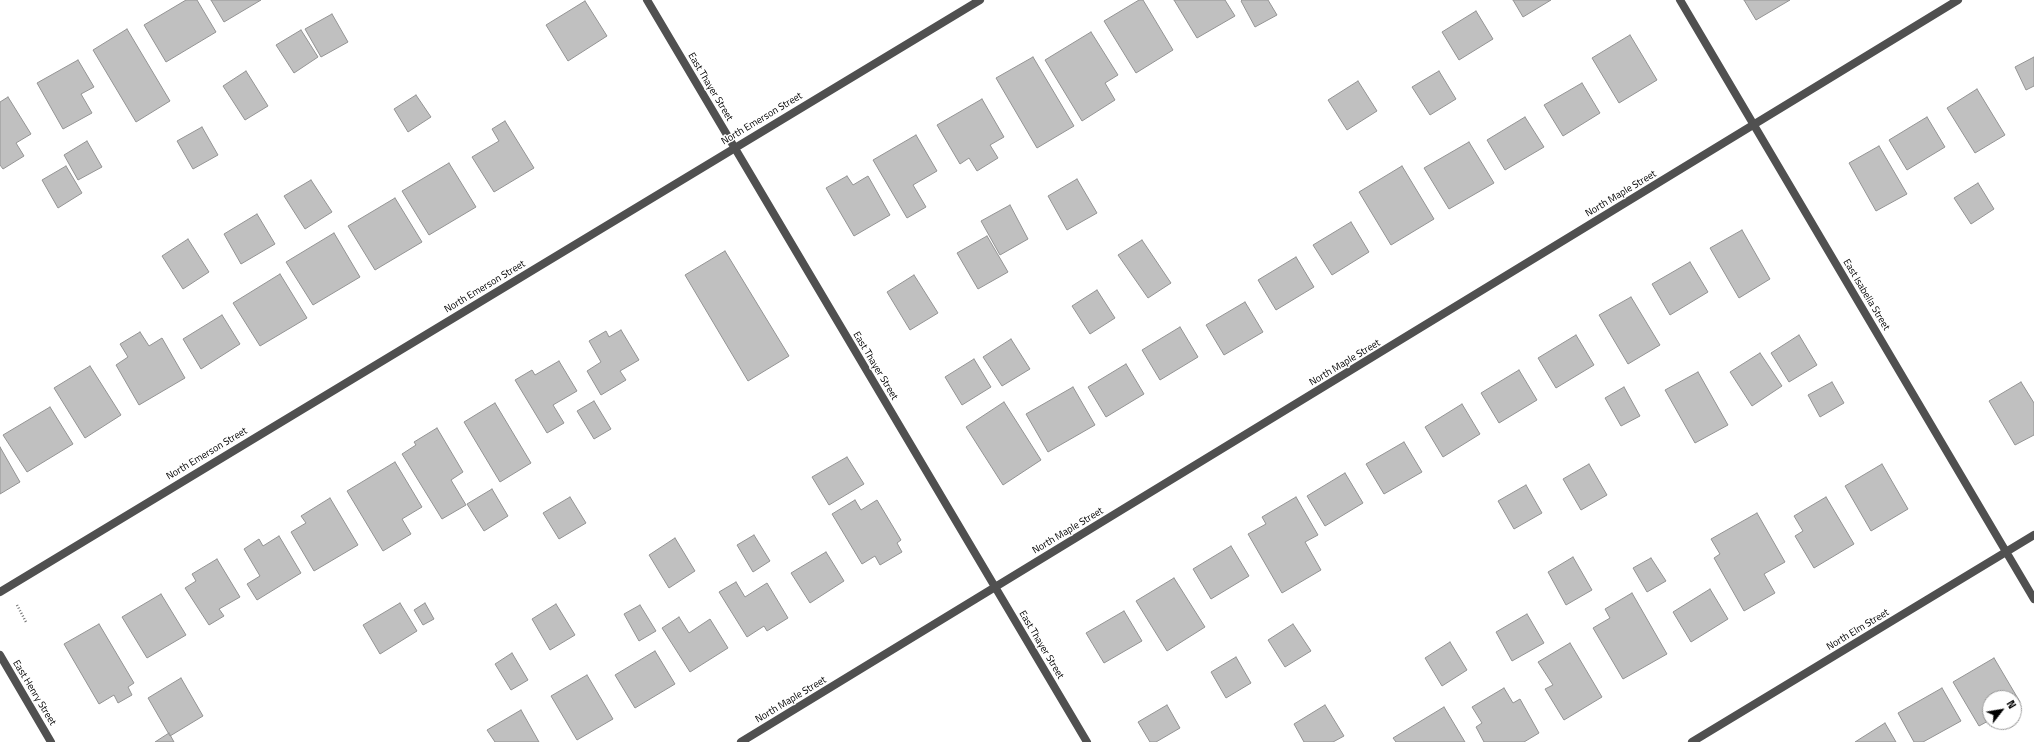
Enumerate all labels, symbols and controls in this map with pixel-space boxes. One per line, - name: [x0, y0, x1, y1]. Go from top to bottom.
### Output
- street label: East Thayer Street: [685, 51, 735, 123]
- street label: North Emerson Street: [719, 90, 805, 148]
- street label: North Maple Street: [1583, 168, 1659, 220]
- street label: East Isabella Street: [1840, 257, 1892, 333]
- street label: North Emerson Street: [442, 258, 528, 316]
- street label: East Thayer Street: [850, 330, 900, 402]
- street label: North Maple Street: [1307, 337, 1383, 389]
- street label: North Emerson Street: [164, 425, 250, 483]
- street label: North Maple Street: [1030, 505, 1106, 557]
- street label: North Elm Street: [1825, 607, 1891, 653]
- street label: East Thayer Street: [1016, 609, 1066, 681]
- street label: East Henry Street: [10, 658, 58, 728]
- street label: North Maple Street: [753, 674, 829, 726]
- north arrow: [1982, 690, 2022, 730]
- text: N: [2003, 697, 2020, 712]

